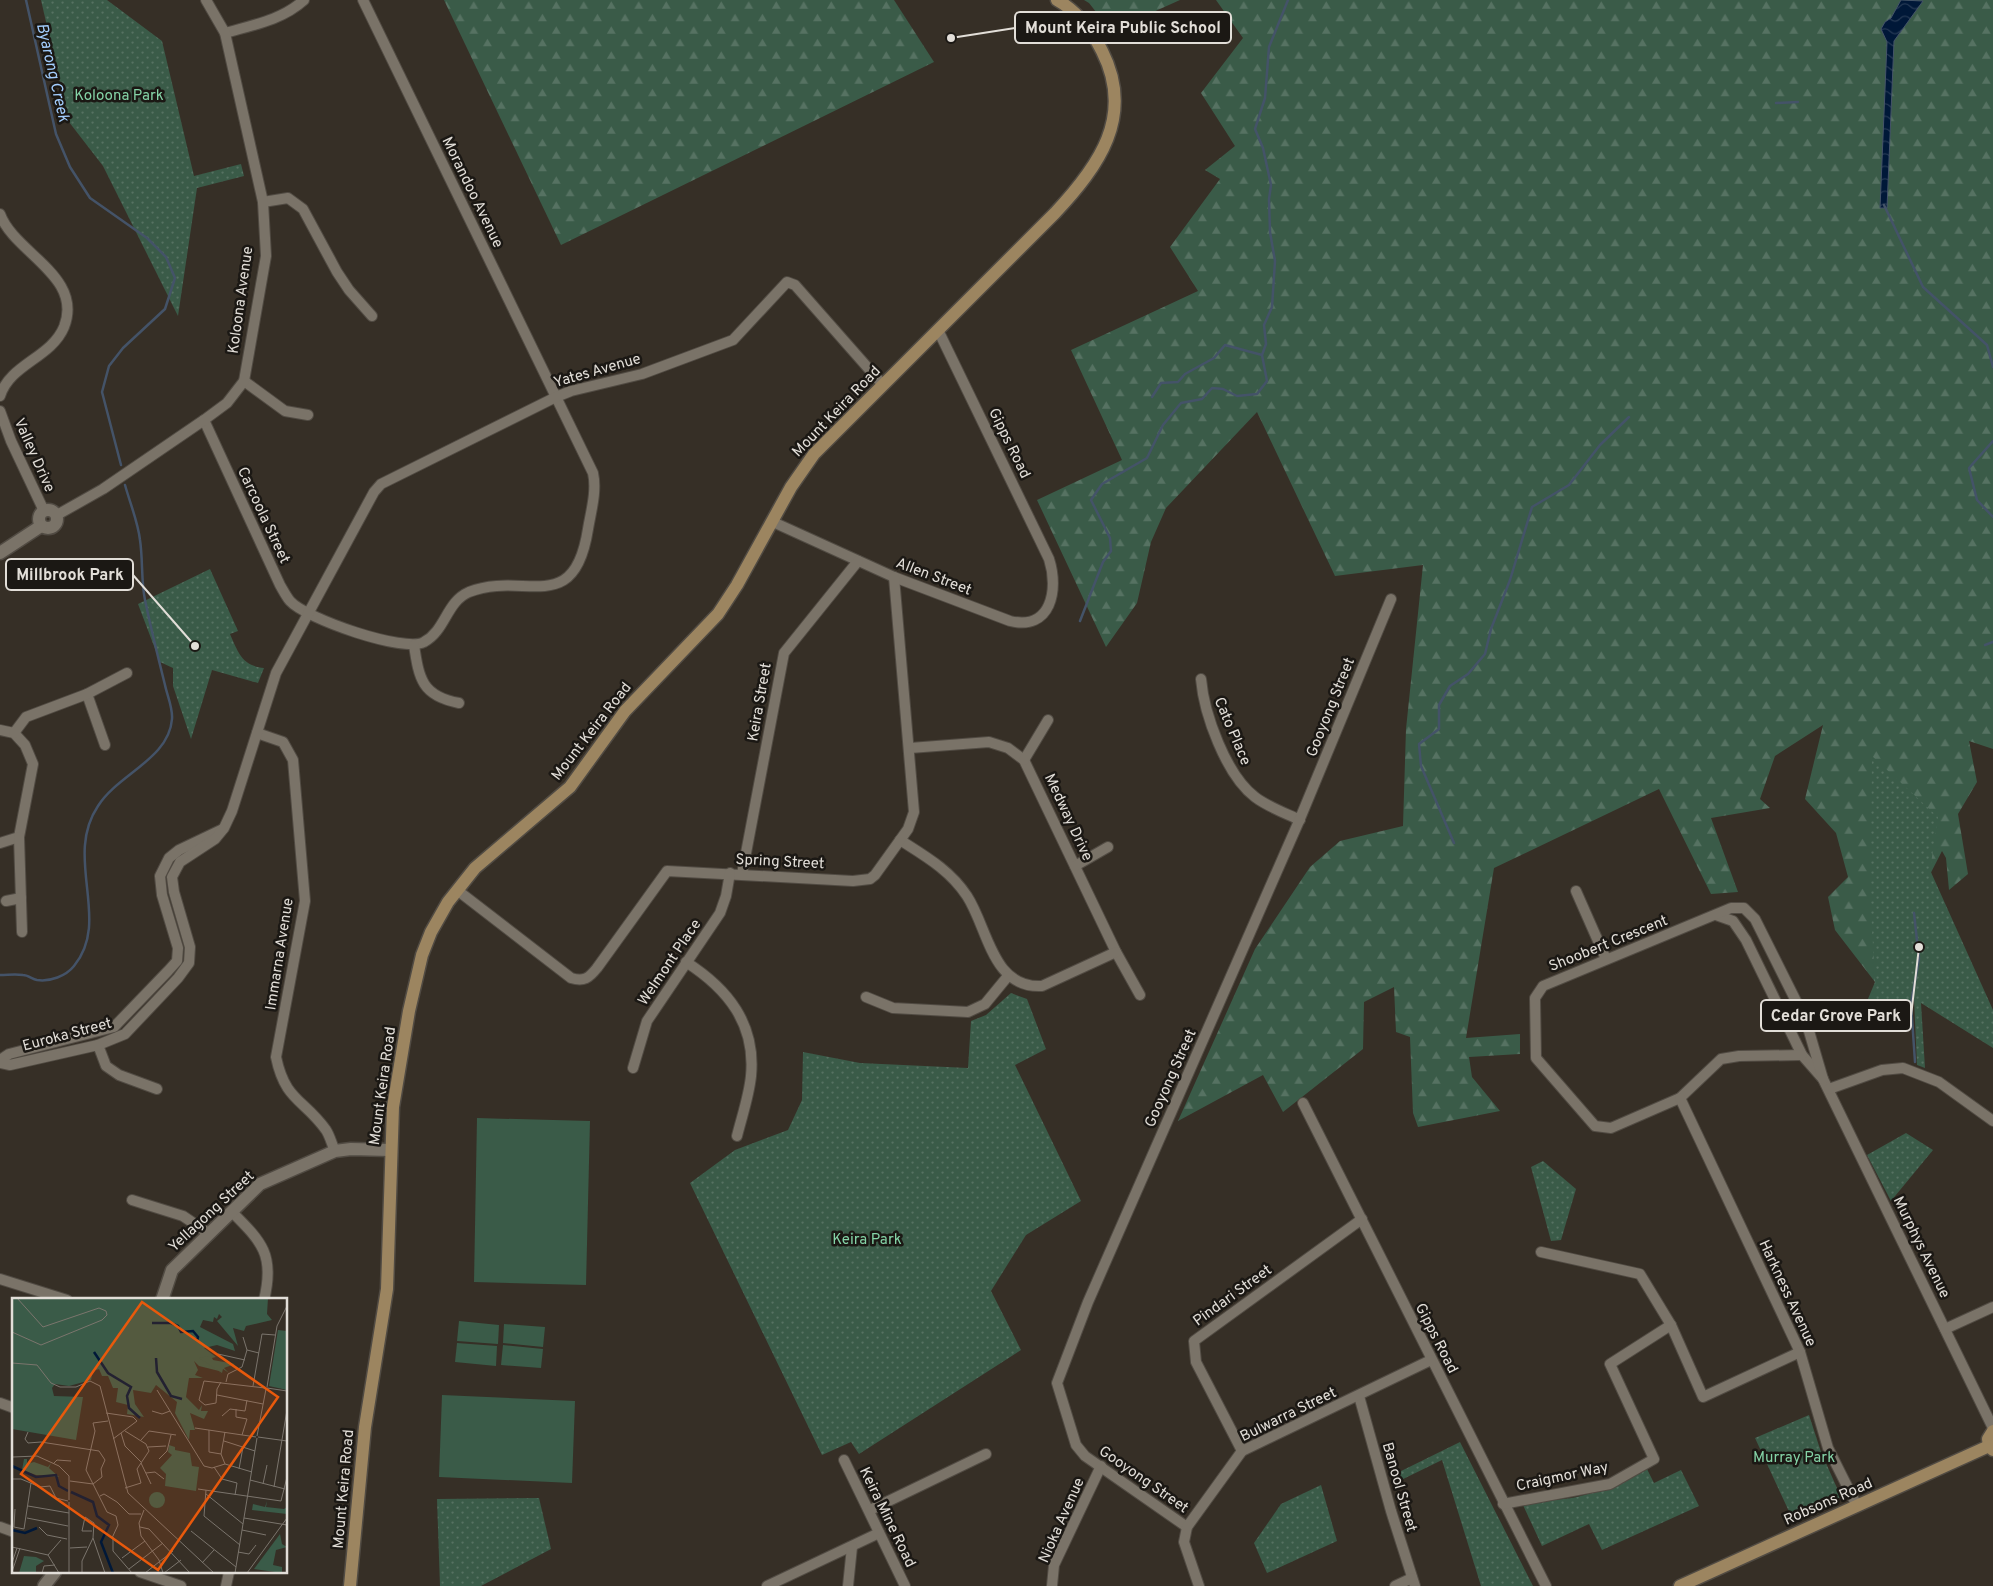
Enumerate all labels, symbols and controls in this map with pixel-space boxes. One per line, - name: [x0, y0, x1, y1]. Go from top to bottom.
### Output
- callout: Mount Keira Public School: [1015, 12, 1231, 43]
- text: Mount Keira Public School: [1025, 19, 1221, 39]
- water label: Byarong Creek: [31, 21, 73, 125]
- park label: Koloona Park: [74, 87, 164, 106]
- street label: Morandoo Avenue: [437, 134, 507, 251]
- street label: Koloona Avenue: [225, 245, 258, 355]
- street label: Yates Avenue: [552, 350, 643, 393]
- street label: Mount Keira Road: [789, 362, 885, 462]
- street label: Gipps Road: [983, 405, 1034, 482]
- street label: Valley Drive: [9, 416, 58, 496]
- street label: Carcoola Street: [232, 464, 293, 567]
- street label: Allen Street: [893, 554, 974, 601]
- callout: Millbrook Park: [6, 559, 133, 590]
- text: Millbrook Park: [16, 566, 124, 586]
- street label: Gooyong Street: [1303, 655, 1360, 760]
- street label: Keira Street: [744, 661, 777, 743]
- street label: Mount Keira Road: [548, 679, 636, 785]
- street label: Cato Place: [1209, 695, 1254, 768]
- street label: Medway Drive: [1039, 771, 1096, 864]
- street label: Spring Street: [735, 851, 825, 874]
- street label: Immarna Avenue: [262, 897, 299, 1012]
- street label: Shoobert Crescent: [1546, 912, 1671, 977]
- street label: Welmont Place: [634, 916, 706, 1010]
- callout: Cedar Grove Park: [1761, 1000, 1911, 1031]
- text: Cedar Grove Park: [1771, 1007, 1901, 1027]
- street label: Euroka Street: [21, 1014, 114, 1056]
- street label: Mount Keira Road: [366, 1026, 401, 1147]
- street label: Gooyong Street: [1141, 1027, 1201, 1131]
- street label: Yellagong Street: [165, 1167, 259, 1257]
- street label: Murphys Avenue: [1888, 1194, 1954, 1302]
- park label: Keira Park: [832, 1231, 902, 1250]
- street label: Harkness Avenue: [1754, 1237, 1820, 1350]
- street label: Pindari Street: [1190, 1261, 1276, 1331]
- inset map: [12, 1298, 288, 1574]
- street label: Gipps Road: [1410, 1300, 1461, 1377]
- street label: Bulwarra Street: [1237, 1384, 1340, 1447]
- street label: Mount Keira Road: [330, 1429, 359, 1549]
- street label: Banool Street: [1377, 1440, 1420, 1534]
- street label: Gooyong Street: [1095, 1442, 1192, 1518]
- park label: Murray Park: [1753, 1449, 1835, 1468]
- street label: Craigmor Way: [1514, 1458, 1610, 1497]
- street label: Keira Mine Road: [854, 1464, 919, 1571]
- street label: Robsons Road: [1781, 1474, 1876, 1530]
- street label: Nioka Avenue: [1035, 1475, 1090, 1566]

